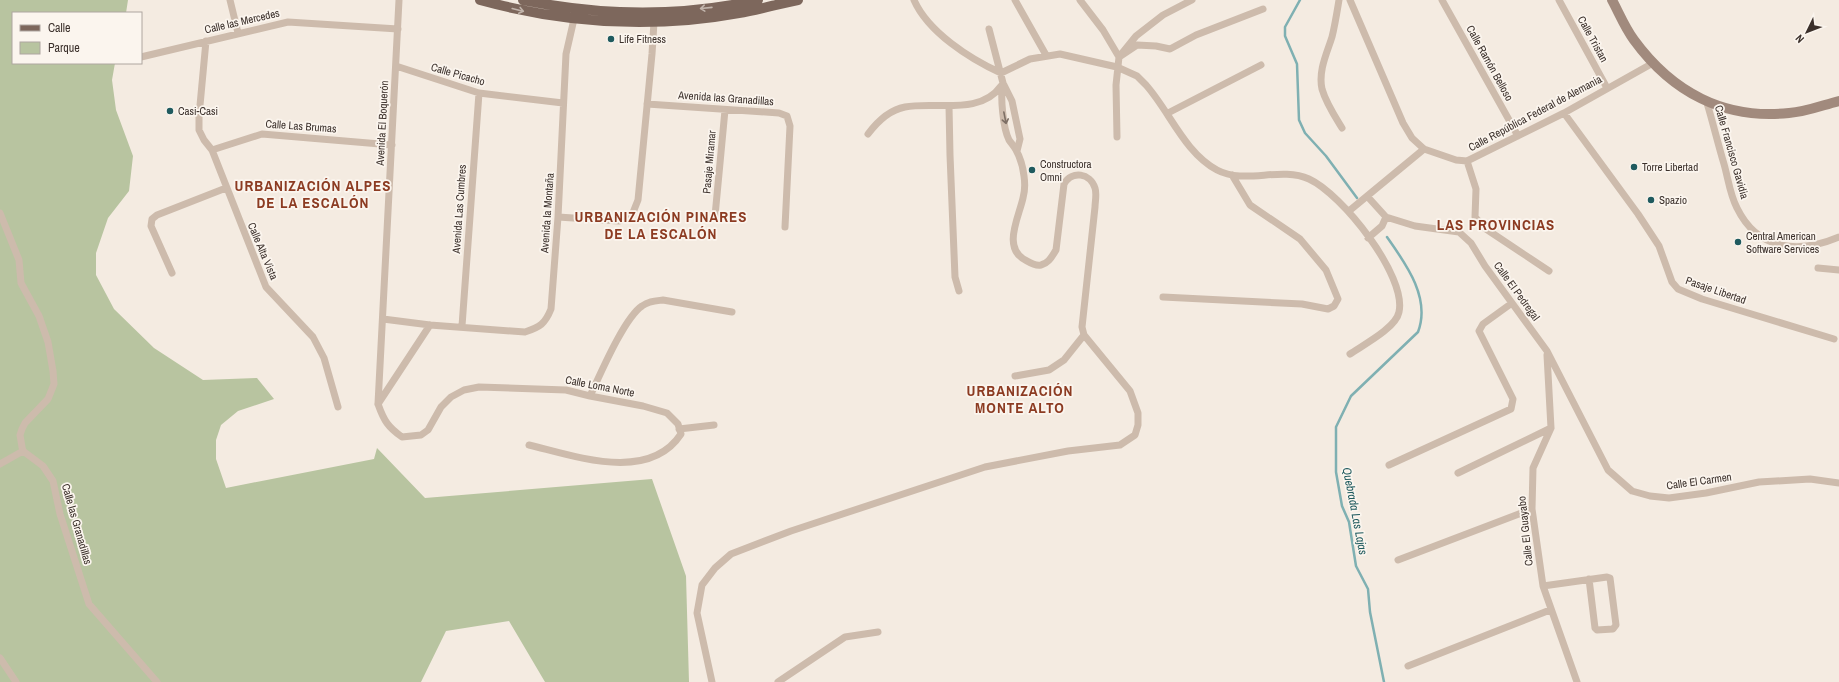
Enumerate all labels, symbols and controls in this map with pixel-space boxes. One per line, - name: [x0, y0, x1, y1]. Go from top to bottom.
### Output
- one-way arrow: [700, 4, 713, 12]
- street label: Calle las Mercedes: [203, 5, 281, 36]
- one-way arrow: [511, 7, 524, 14]
- legend: [12, 12, 142, 64]
- north arrow: [1787, 12, 1827, 52]
- street label: Calle Tristan: [1575, 13, 1611, 65]
- text: Calle: [48, 20, 70, 36]
- street label: Calle Ramón Belloso: [1463, 23, 1517, 103]
- place label: Life Fitness: [619, 32, 667, 46]
- text: N: [1792, 32, 1807, 46]
- marker: Life Fitness: [606, 34, 616, 44]
- text: Parque: [48, 40, 80, 56]
- street label: Calle Picacho: [429, 60, 487, 88]
- street label: Calle República Federal de Alemania: [1466, 72, 1604, 154]
- street label: Avenida El Boquerón: [373, 80, 391, 167]
- street label: Avenida las Granadillas: [677, 88, 775, 108]
- place label: Casi-Casi: [178, 104, 218, 118]
- street label: Calle Francisco Gavidia: [1712, 104, 1752, 200]
- marker: Casi-Casi: [165, 106, 175, 116]
- one-way arrow: [1001, 111, 1009, 124]
- street label: Calle Las Brumas: [265, 117, 337, 135]
- street label: Pasaje Miramar: [699, 130, 719, 194]
- place label: Constructora Omni: [1040, 157, 1092, 184]
- place label: Torre Libertad: [1642, 160, 1698, 174]
- marker: Torre Libertad: [1629, 162, 1639, 172]
- street label: Avenida Las Cumbres: [449, 164, 469, 255]
- marker: Constructora Omni: [1027, 165, 1037, 175]
- street label: Avenida la Montaña: [537, 173, 557, 254]
- district label: URBANIZACIÓN ALPES DE LA ESCALÓN: [235, 175, 391, 213]
- place label: Spazio: [1659, 193, 1687, 207]
- marker: Spazio: [1646, 195, 1656, 205]
- district label: URBANIZACIÓN PINARES DE LA ESCALÓN: [574, 206, 748, 244]
- district label: LAS PROVINCIAS: [1437, 214, 1555, 235]
- street label: Calle Alta Vista: [245, 220, 281, 282]
- place label: Central American Software Services: [1746, 229, 1820, 256]
- marker: Central American Software Services: [1733, 237, 1743, 247]
- street label: Calle El Pedregal: [1491, 259, 1543, 323]
- street label: Pasaje Libertad: [1684, 273, 1748, 307]
- street label: Calle Loma Norte: [564, 372, 636, 400]
- district label: URBANIZACIÓN MONTE ALTO: [967, 380, 1073, 418]
- water label: Quebrada Las Lajas: [1339, 466, 1371, 556]
- street label: Calle El Carmen: [1666, 469, 1732, 493]
- street label: Calle las Granadillas: [59, 482, 95, 566]
- street label: Calle El Guayabo: [1514, 495, 1536, 567]

